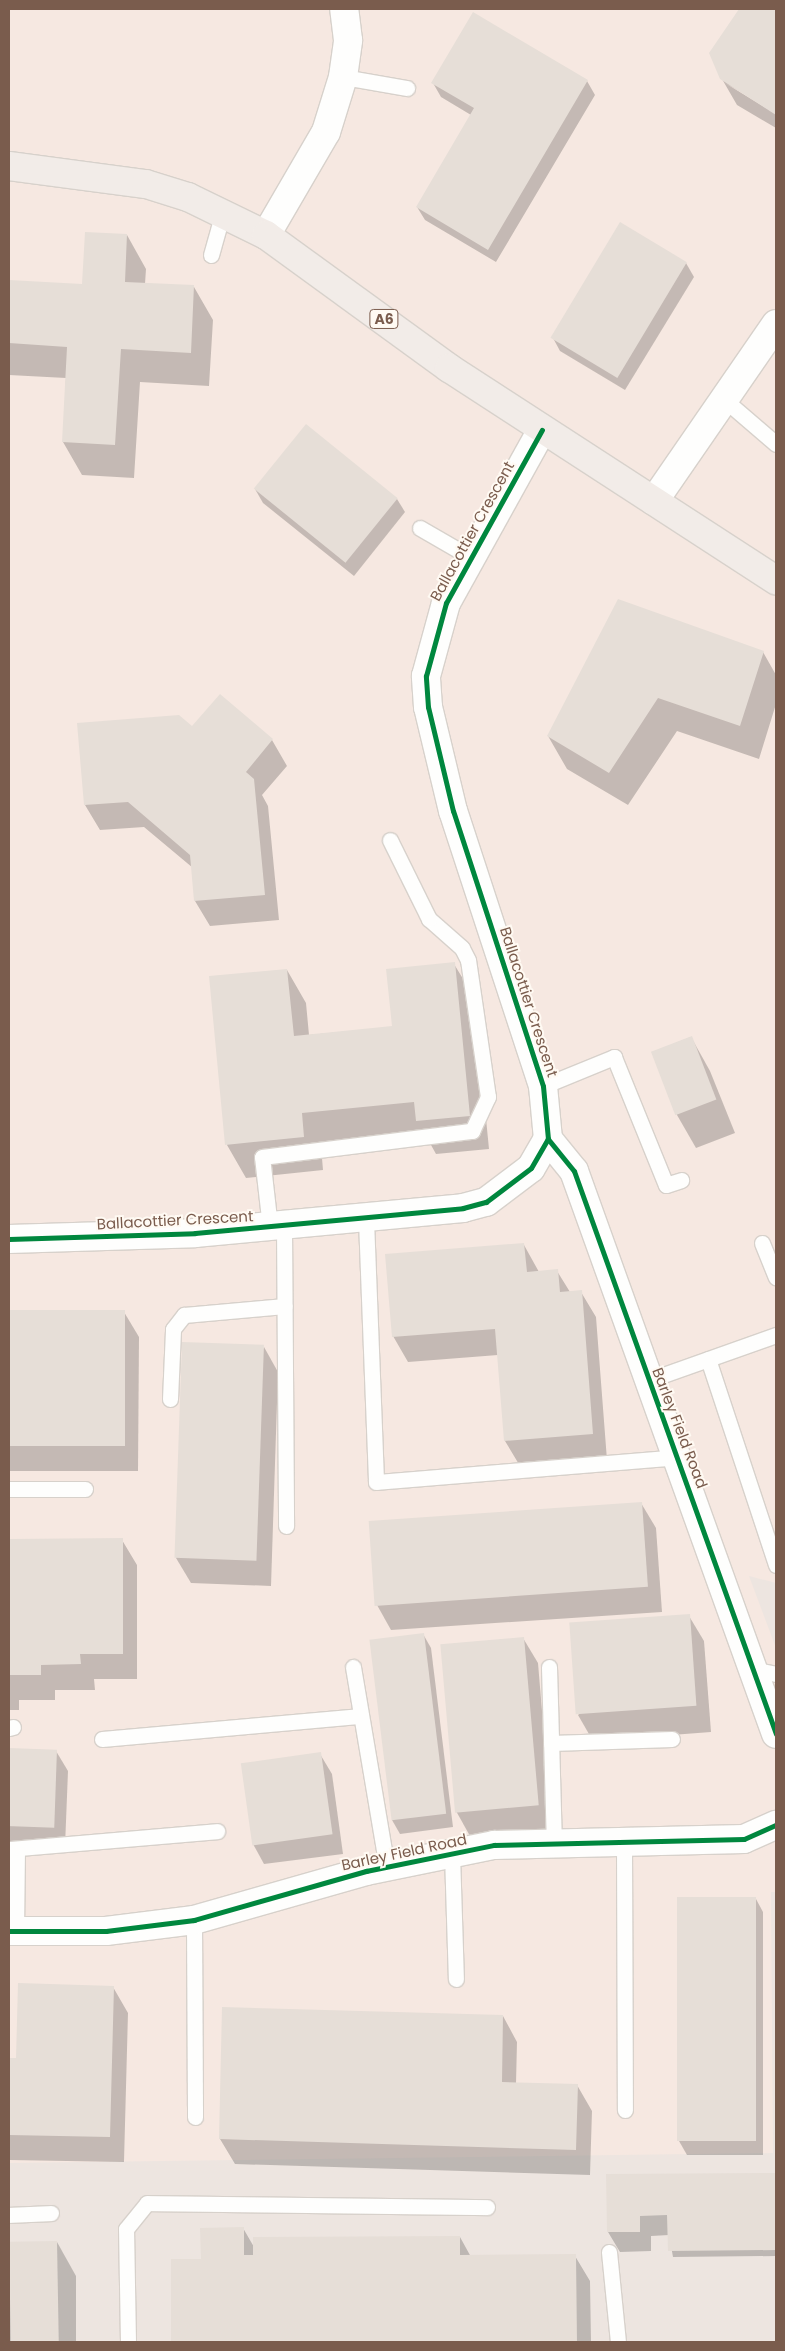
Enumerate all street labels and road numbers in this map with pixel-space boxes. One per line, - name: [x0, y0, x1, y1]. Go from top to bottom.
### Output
- road number: A6: [369, 308, 399, 330]
- street label: Ballacottier Crescent: [426, 458, 518, 604]
- street label: Ballacottier Crescent: [496, 925, 562, 1079]
- street label: Ballacottier Crescent: [96, 1207, 254, 1233]
- street label: Barley Field Road: [649, 1365, 711, 1491]
- street label: Barley Field Road: [340, 1830, 468, 1874]

